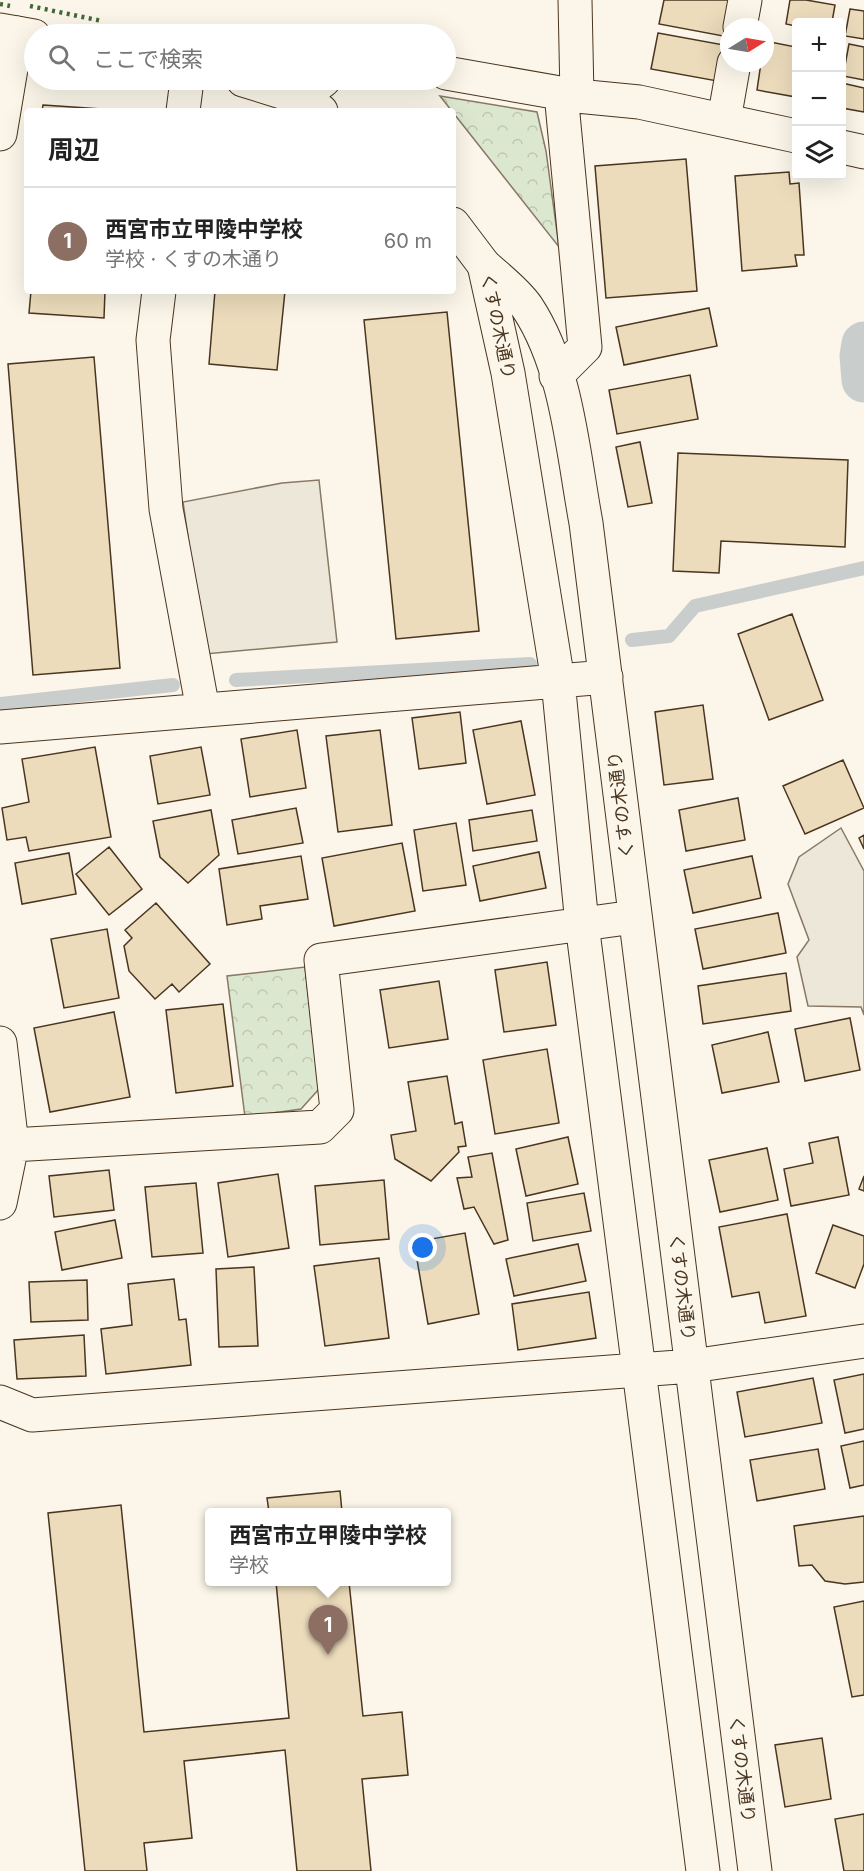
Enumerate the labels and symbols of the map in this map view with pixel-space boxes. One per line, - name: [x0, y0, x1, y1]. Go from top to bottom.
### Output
- north arrow: [720, 18, 774, 72]
- street label: くすの木通り: [477, 271, 520, 381]
- street label: くすの木通り: [604, 750, 638, 860]
- street label: くすの木通り: [665, 1232, 699, 1342]
- your location: [408, 1233, 437, 1262]
- pin: 1: [308, 1606, 348, 1655]
- street label: くすの木通り: [725, 1714, 759, 1824]

